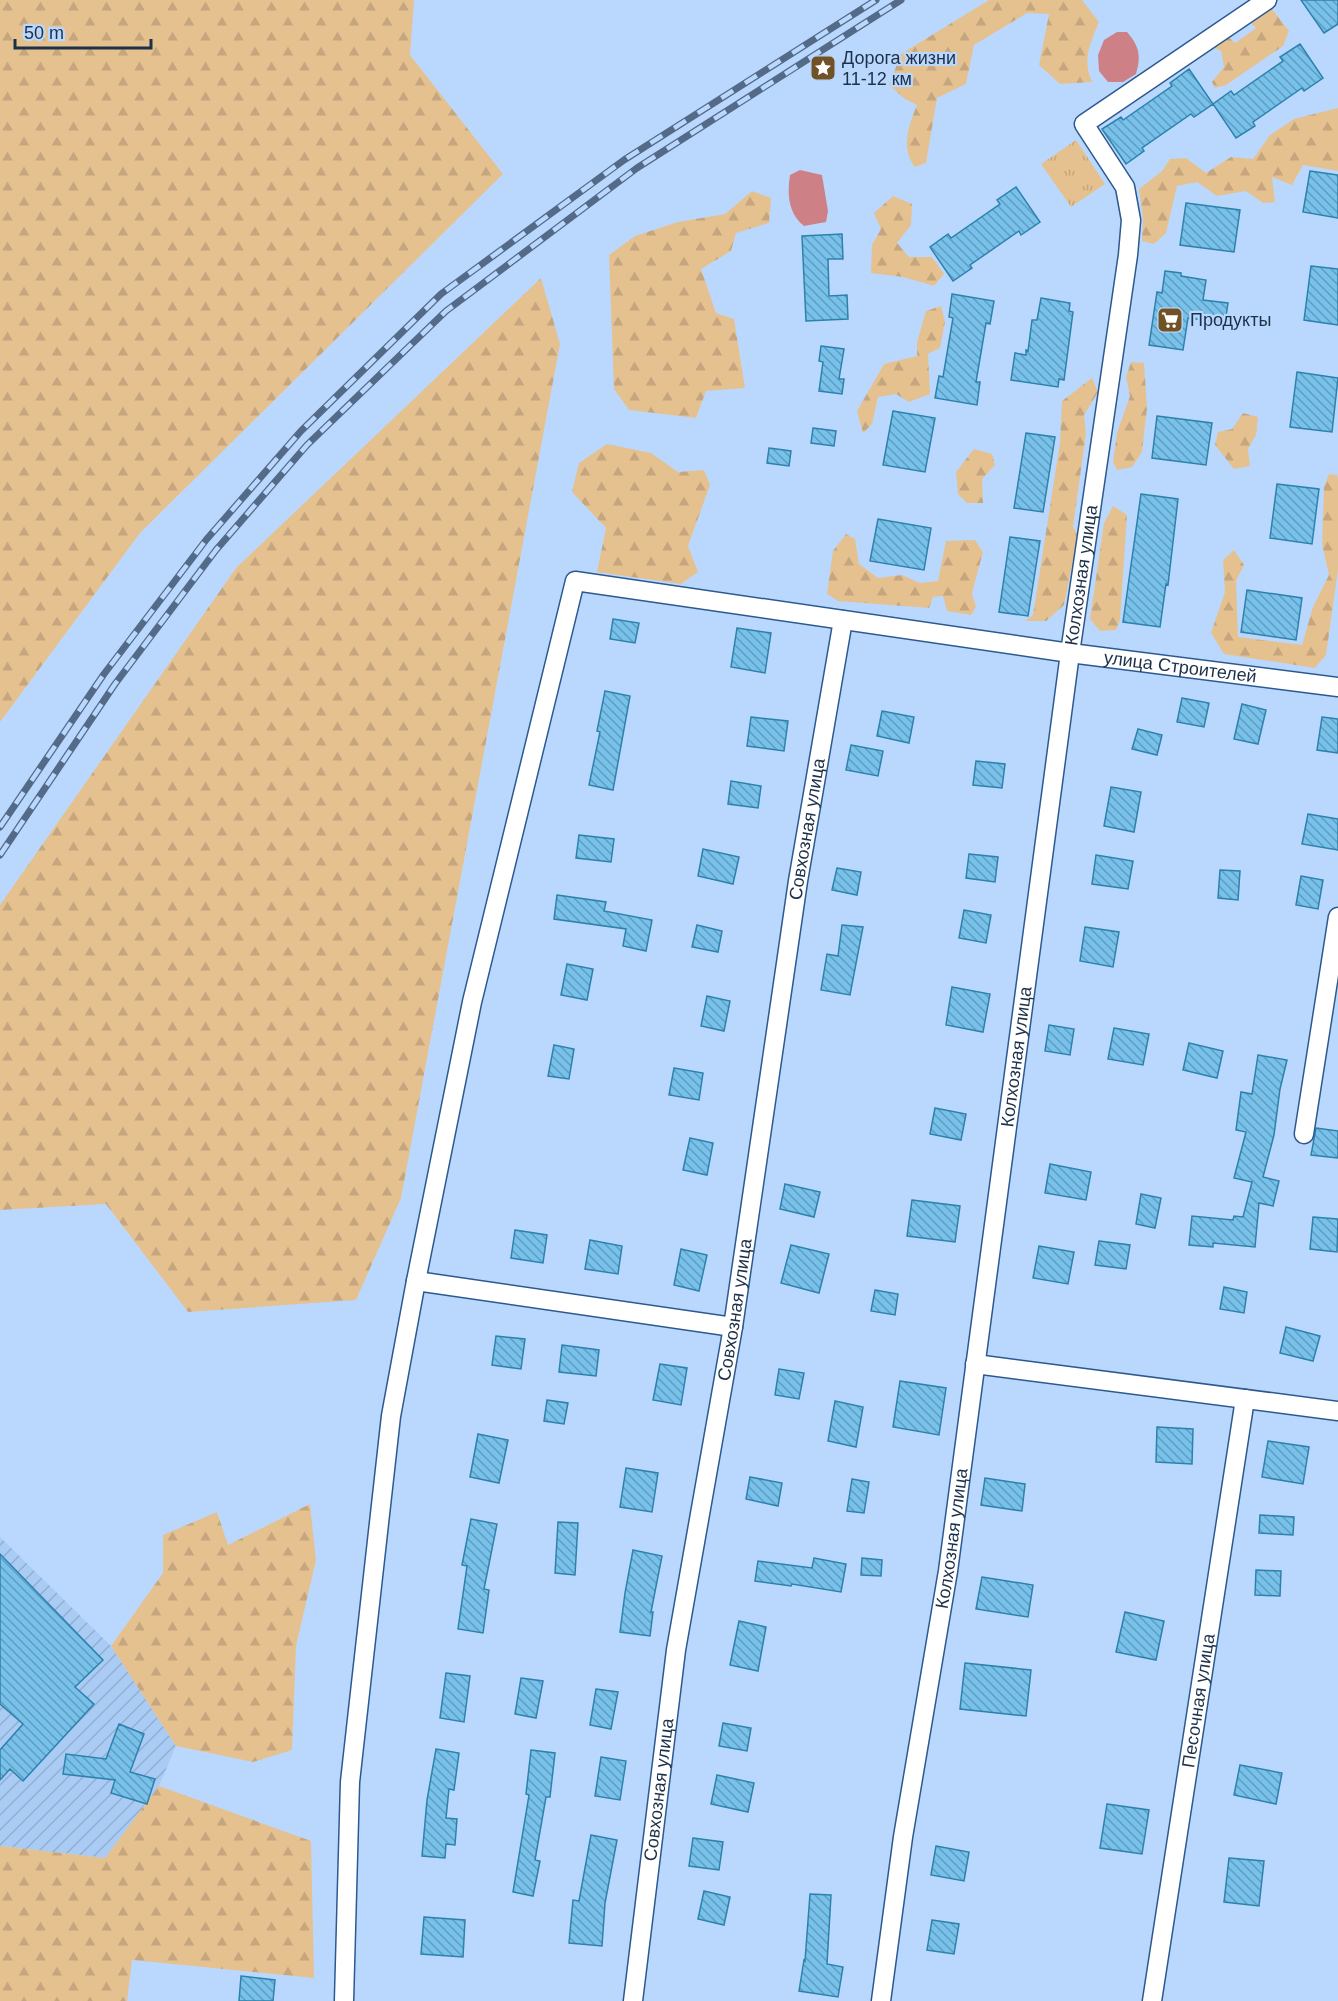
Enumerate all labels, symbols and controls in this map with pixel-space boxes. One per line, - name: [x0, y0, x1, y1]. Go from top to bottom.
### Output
- scale bar: [15, 12, 152, 50]
- text: 50 m: [24, 23, 64, 43]
- place label: Дорога жизни 11-12 км: [842, 48, 956, 89]
- place icon: Дорога жизни 11-12 км: [808, 53, 838, 83]
- supermarket icon: Продукты: [1155, 305, 1185, 335]
- place label: Продукты: [1190, 310, 1271, 330]
- street label: Колхозная улица: [1061, 503, 1102, 647]
- street label: улица Строителей: [1103, 647, 1258, 687]
- street label: Совхозная улица: [785, 756, 829, 901]
- street label: Колхозная улица: [997, 984, 1036, 1128]
- street label: Совхозная улица: [714, 1236, 756, 1382]
- street label: Колхозная улица: [932, 1466, 972, 1610]
- street label: Песочная улица: [1178, 1631, 1219, 1769]
- street label: Совхозная улица: [640, 1716, 678, 1862]

